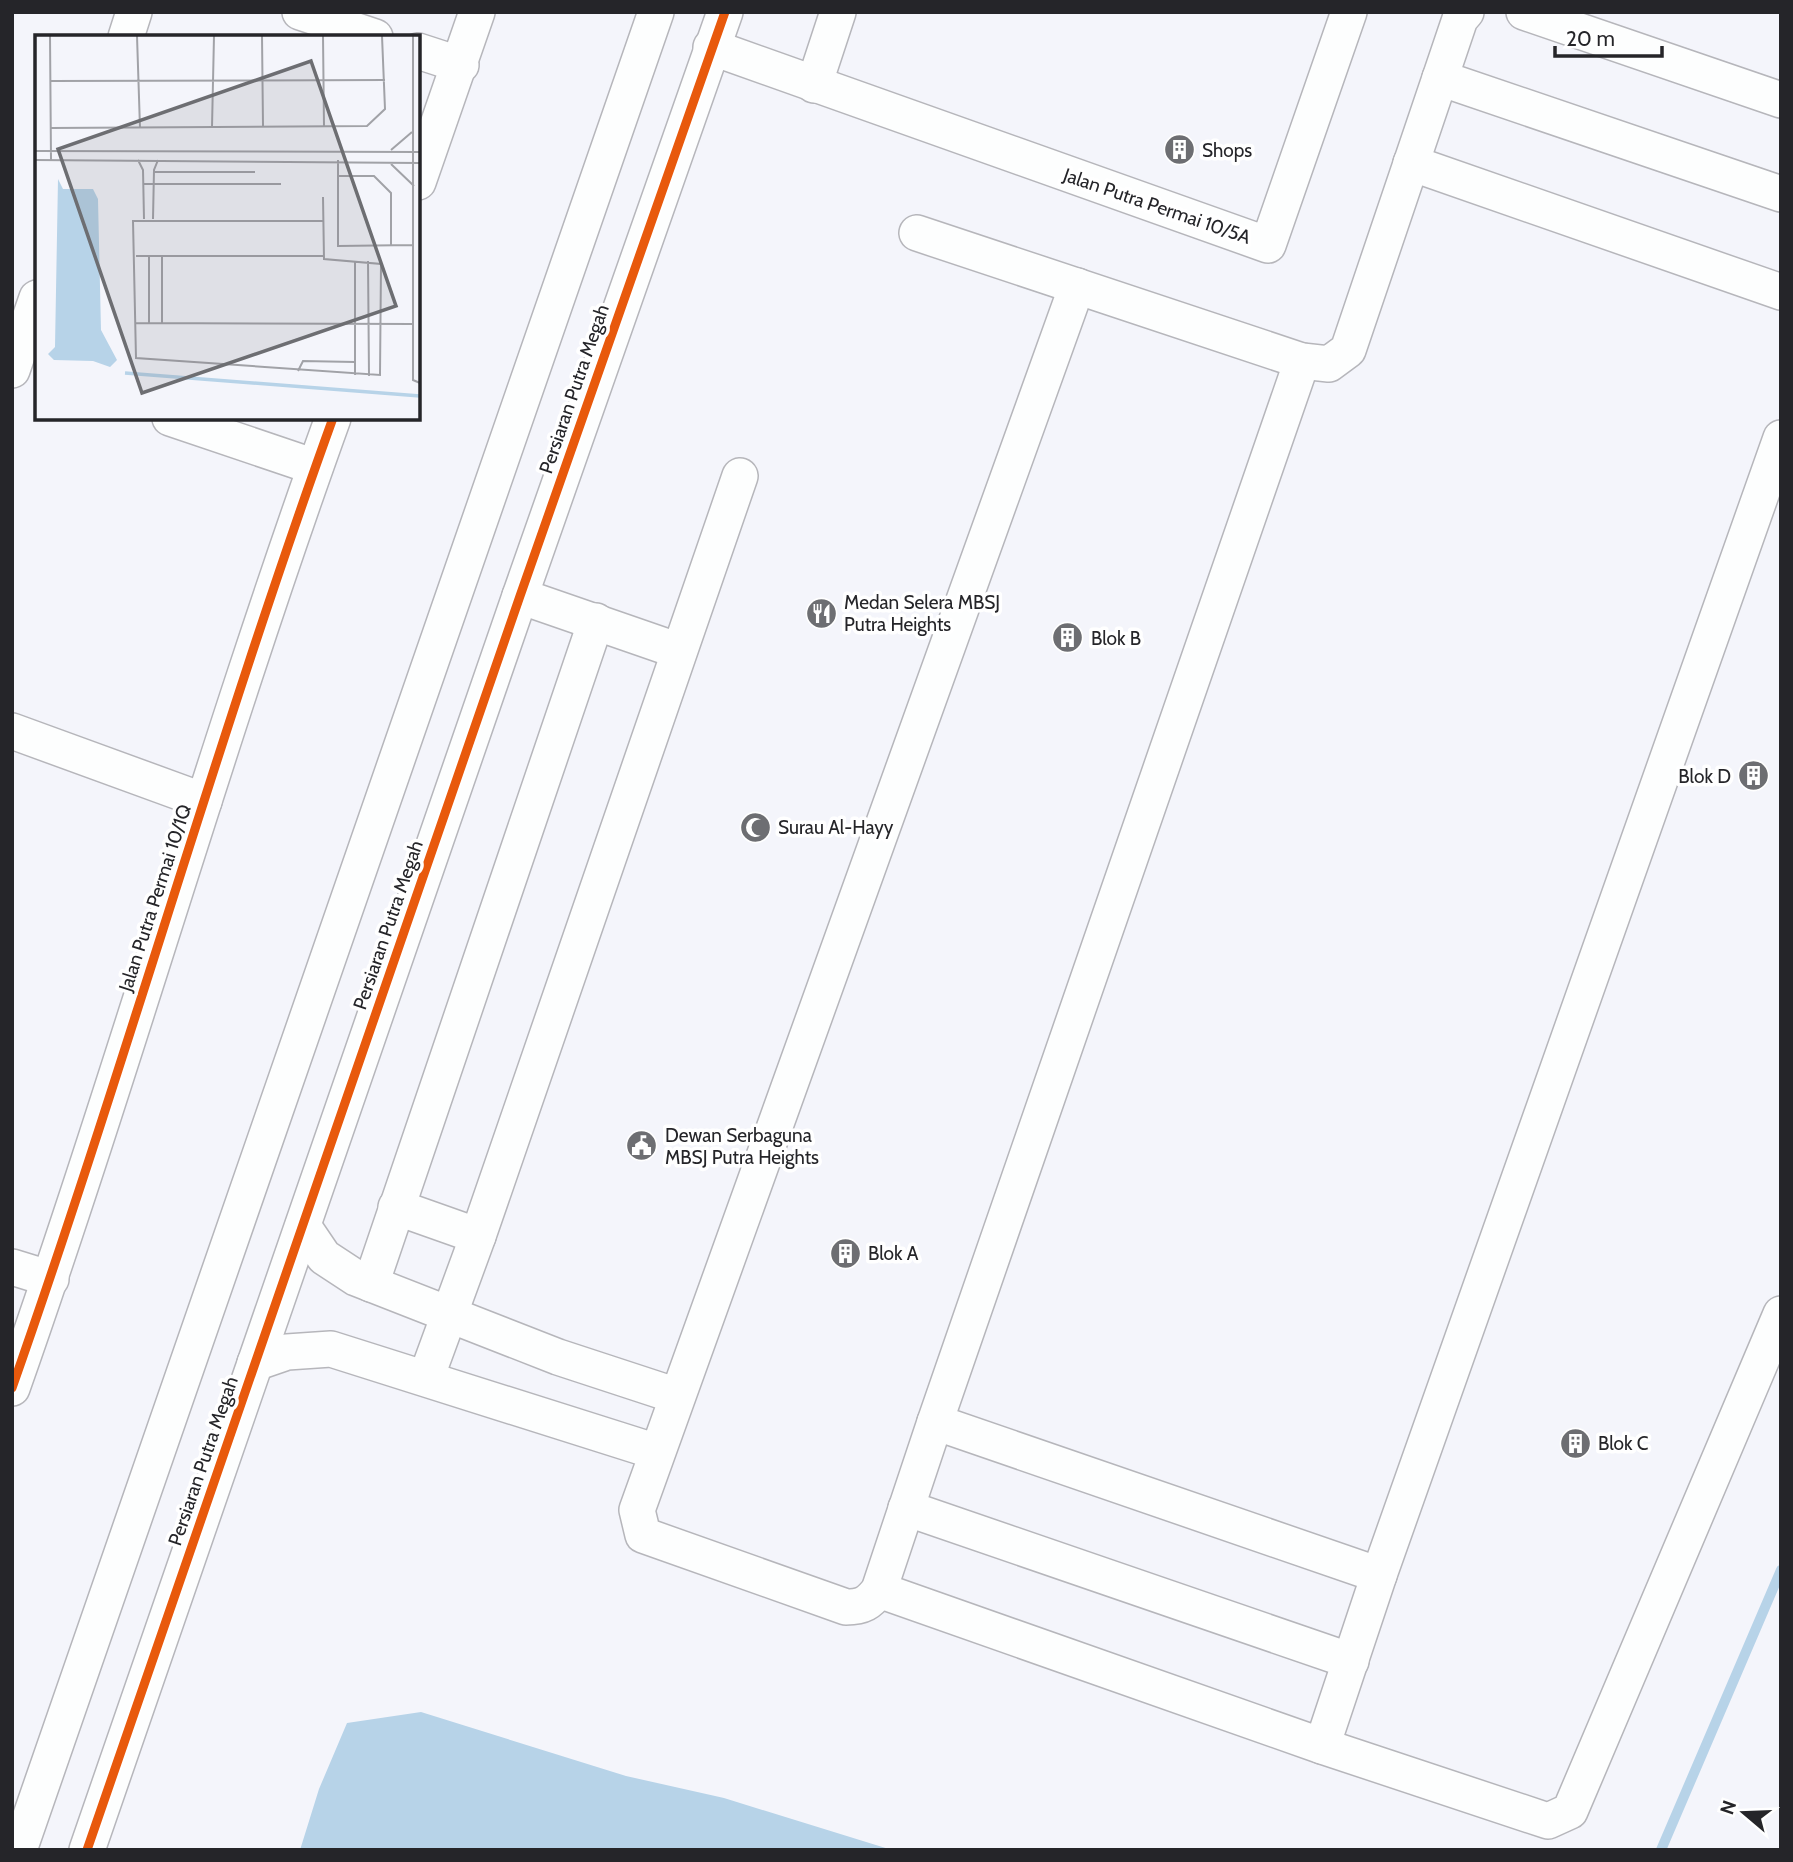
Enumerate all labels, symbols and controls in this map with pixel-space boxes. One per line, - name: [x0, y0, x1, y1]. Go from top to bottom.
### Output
- scale bar: [1555, 14, 1662, 58]
- text: 20 m: [1566, 26, 1615, 51]
- inset map: [35, 35, 420, 420]
- building icon: Shops: [1162, 133, 1196, 167]
- place label: Shops: [1202, 139, 1252, 162]
- street label: Jalan Putra Permai 10/5A: [1059, 163, 1254, 249]
- street label: Persiaran Putra Megah: [534, 301, 614, 477]
- place label: Medan Selera MBSJ Putra Heights: [844, 591, 1000, 636]
- restaurant icon: Medan Selera MBSJ Putra Heights: [804, 596, 838, 630]
- building icon: Blok B: [1051, 621, 1085, 655]
- place label: Blok B: [1091, 627, 1141, 650]
- building icon: Blok D: [1737, 759, 1771, 793]
- place label: Blok D: [1678, 765, 1731, 788]
- street label: Jalan Putra Permai 10/1Q: [114, 802, 196, 995]
- mosque icon: Surau Al-Hayy: [738, 810, 772, 844]
- place label: Surau Al-Hayy: [778, 816, 894, 839]
- street label: Persiaran Putra Megah: [348, 837, 428, 1013]
- place label: Dewan Serbaguna MBSJ Putra Heights: [665, 1124, 819, 1169]
- public building icon: Dewan Serbaguna MBSJ Putra Heights: [625, 1129, 659, 1163]
- building icon: Blok A: [828, 1236, 862, 1270]
- place label: Blok A: [868, 1242, 919, 1265]
- street label: Persiaran Putra Megah: [163, 1373, 243, 1549]
- building icon: Blok C: [1558, 1426, 1592, 1460]
- place label: Blok C: [1598, 1432, 1649, 1455]
- north arrow: [1709, 1778, 1779, 1848]
- text: N: [1715, 1798, 1741, 1818]

